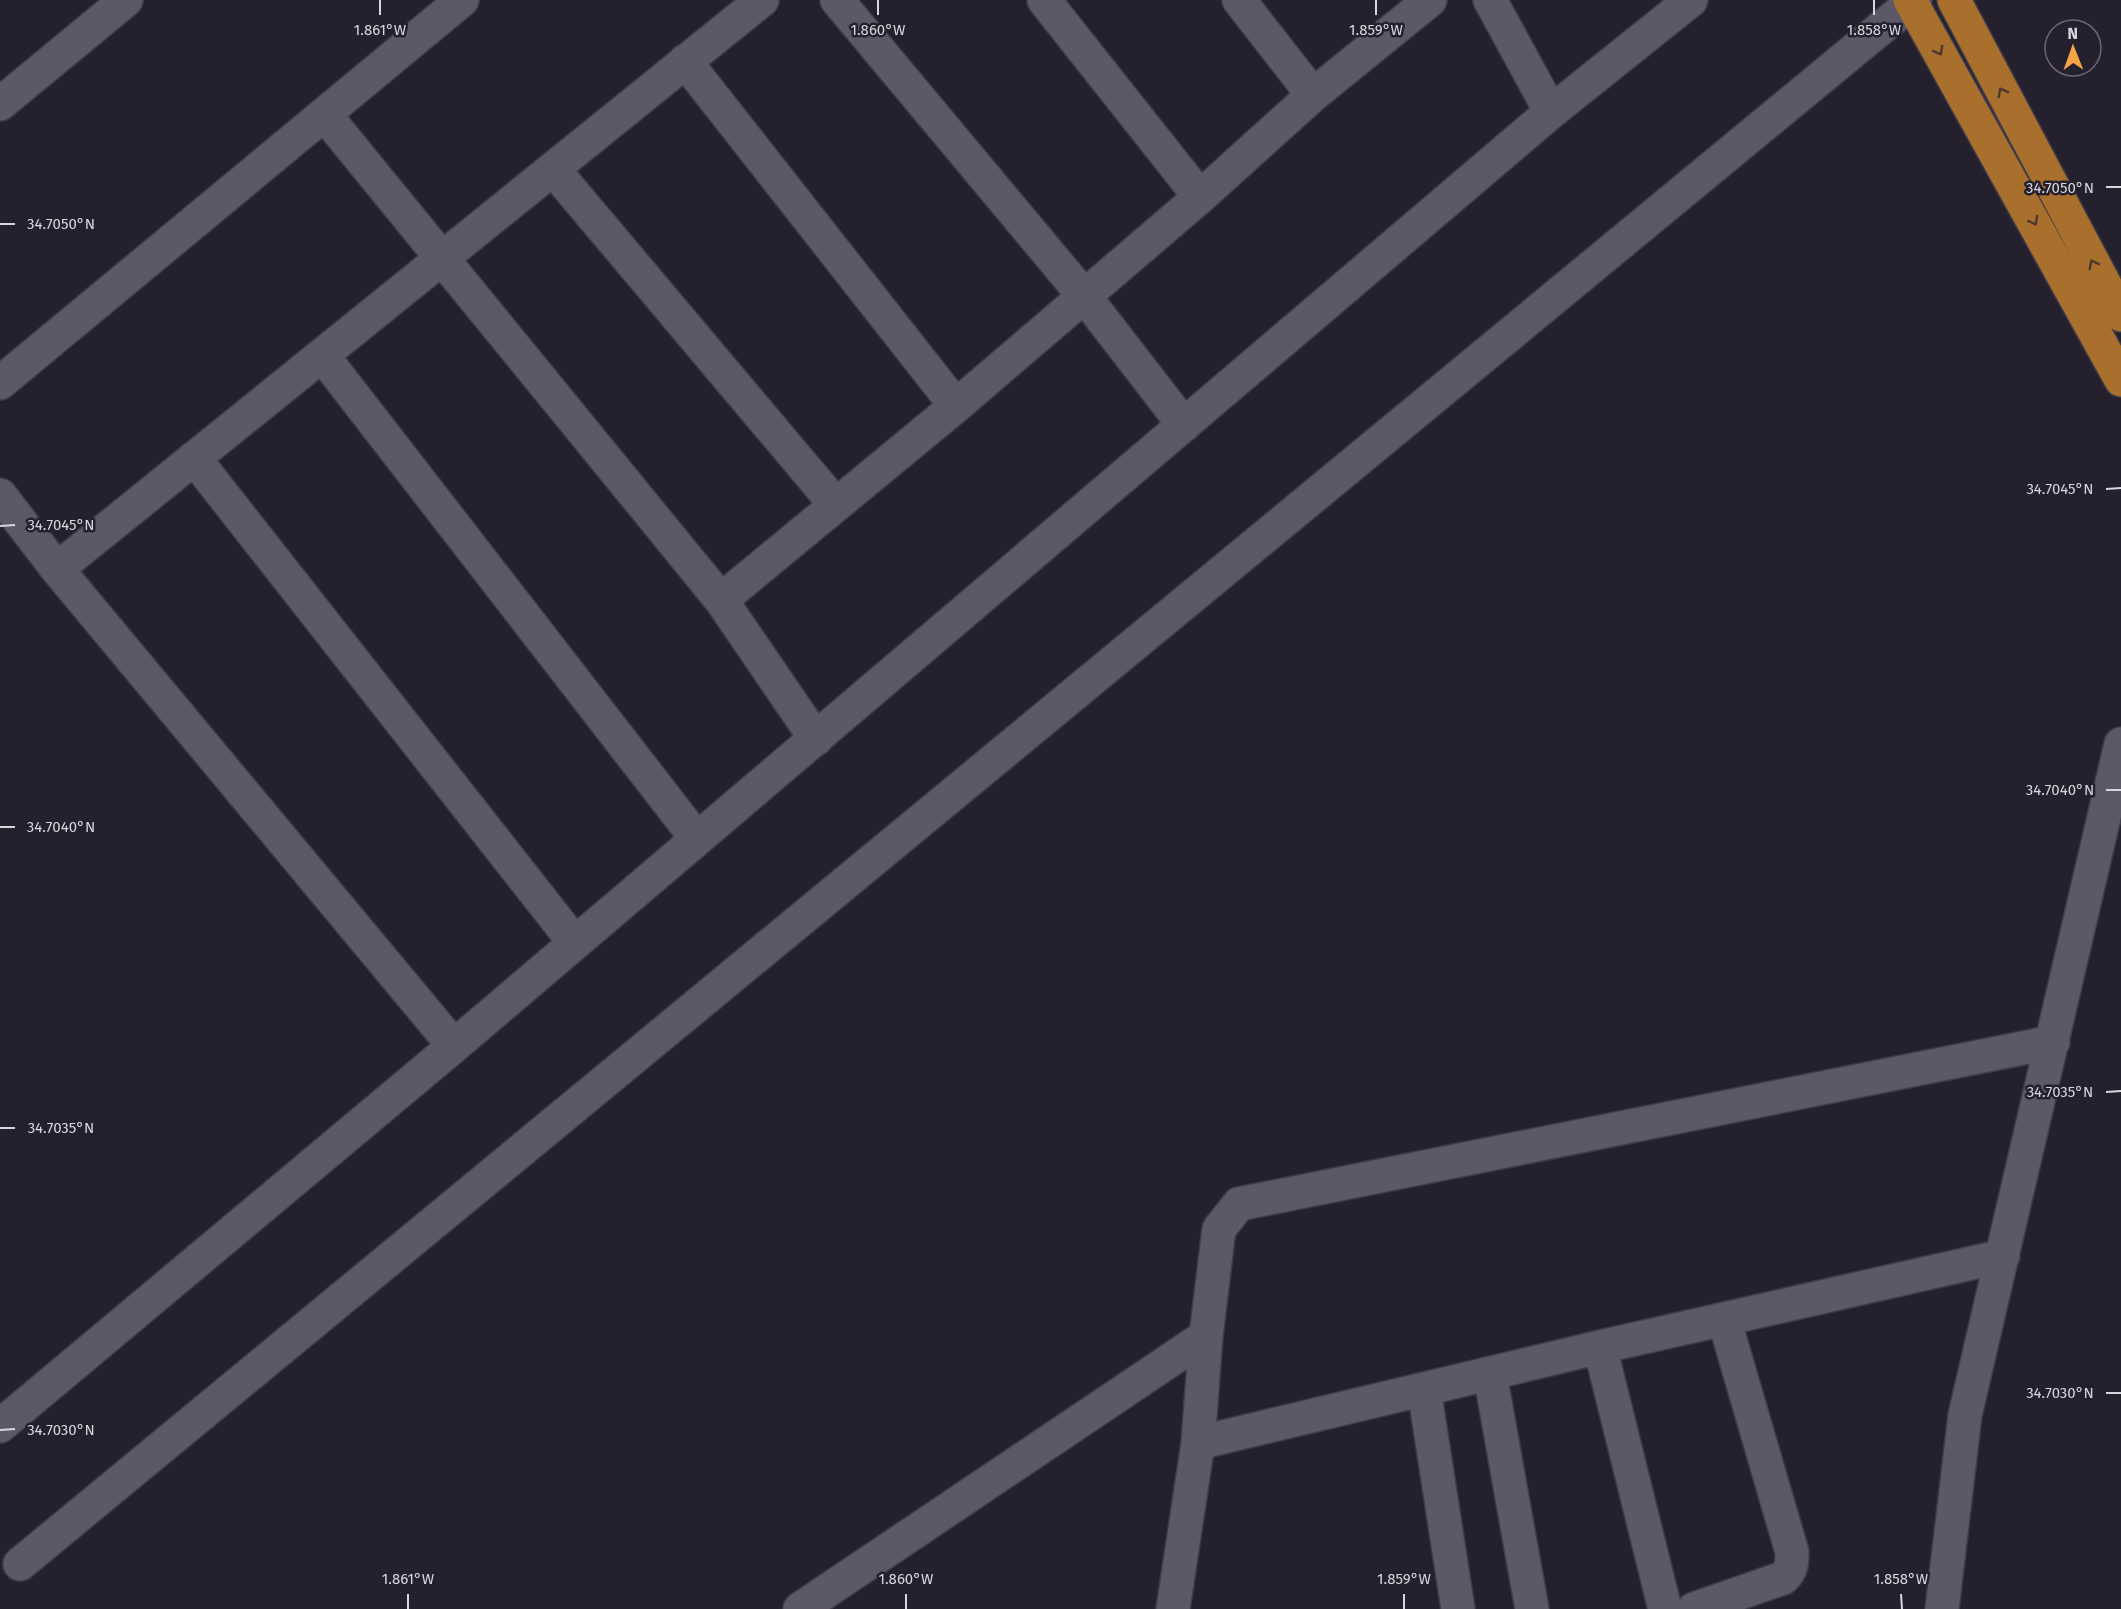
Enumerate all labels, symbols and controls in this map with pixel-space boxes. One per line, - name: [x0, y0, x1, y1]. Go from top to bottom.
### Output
- north arrow: [2043, 18, 2103, 78]
- text: 1.861°W: [354, 21, 407, 39]
- text: 1.860°W: [851, 21, 906, 39]
- text: 1.859°W: [1349, 21, 1403, 39]
- text: 1.858°W: [1847, 21, 1902, 39]
- text: N: [2067, 24, 2078, 43]
- one-way arrow: [1932, 45, 1943, 55]
- one-way arrow: [1998, 87, 2009, 98]
- text: 34.7050°N: [2026, 179, 2094, 197]
- text: 34.7050°N: [27, 215, 95, 233]
- one-way arrow: [2027, 215, 2038, 226]
- one-way arrow: [2089, 259, 2101, 270]
- text: 34.7045°N: [2026, 480, 2094, 498]
- text: 34.7045°N: [27, 516, 95, 534]
- text: 34.7040°N: [2026, 781, 2094, 799]
- text: 34.7040°N: [27, 818, 95, 836]
- text: 34.7035°N: [2027, 1083, 2093, 1101]
- text: 34.7035°N: [28, 1119, 94, 1137]
- text: 34.7030°N: [2026, 1384, 2094, 1402]
- text: 34.7030°N: [27, 1421, 95, 1439]
- text: 1.861°W: [382, 1570, 435, 1588]
- text: 1.860°W: [879, 1570, 934, 1588]
- text: 1.859°W: [1377, 1570, 1431, 1588]
- text: 1.858°W: [1874, 1570, 1929, 1588]

